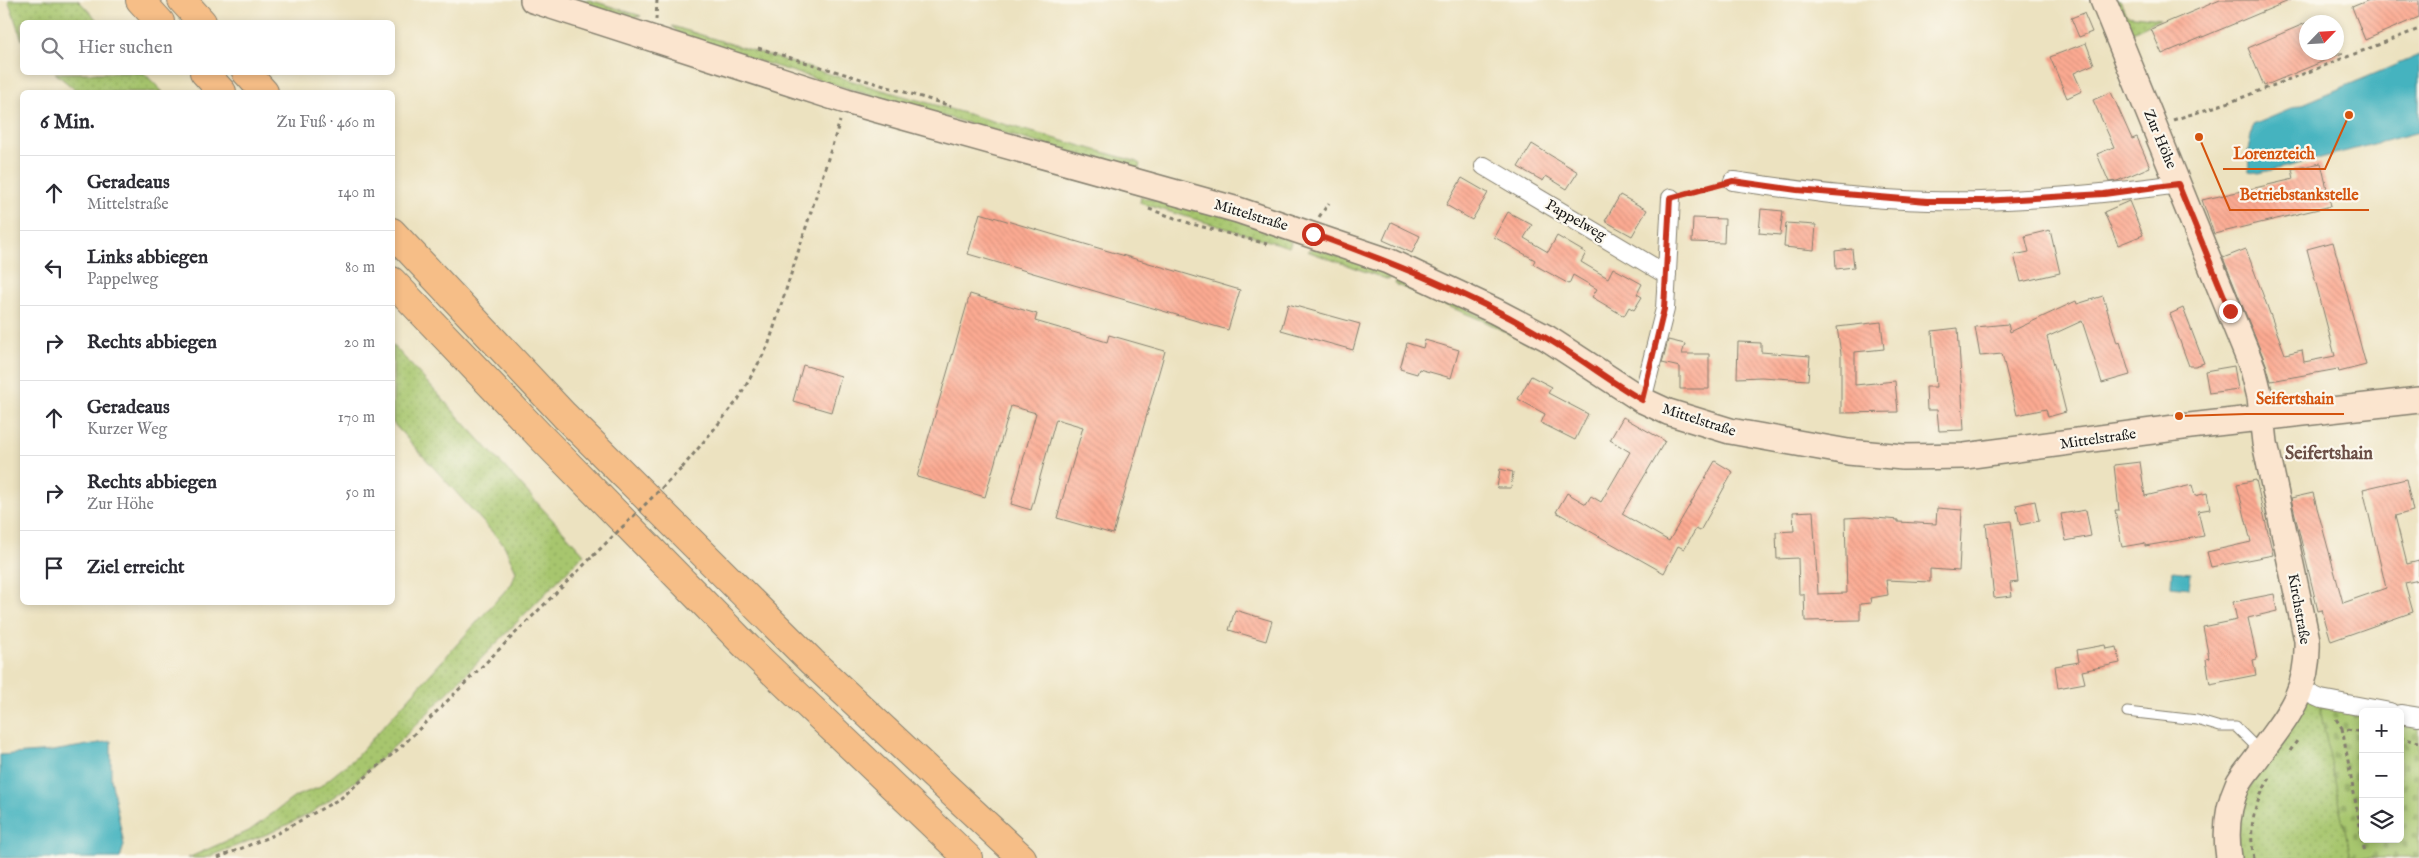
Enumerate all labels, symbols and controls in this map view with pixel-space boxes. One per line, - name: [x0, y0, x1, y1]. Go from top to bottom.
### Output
- north arrow: [2299, 15, 2344, 60]
- search box: [20, 20, 395, 75]
- icon: search: [38, 34, 66, 62]
- text: Hier suchen: [78, 36, 173, 60]
- street label: Zur Höhe: [2139, 106, 2181, 172]
- text: 6 Min.: [40, 109, 95, 136]
- text: Zu Fuß · 460 m: [277, 113, 375, 133]
- callout: Lorenzteich: [2223, 138, 2325, 169]
- text: Lorenzteich: [2233, 145, 2315, 165]
- text: Geradeaus: [87, 171, 170, 195]
- icon: ahead: [40, 179, 68, 207]
- callout: Betriebstankstelle: [2230, 179, 2369, 210]
- text: 140 m: [337, 183, 375, 203]
- text: Betriebstankstelle: [2239, 186, 2359, 206]
- text: Mittelstraße: [87, 195, 169, 215]
- street label: Mittelstraße: [1212, 195, 1290, 235]
- street label: Pappelweg: [1542, 195, 1610, 245]
- route start: [1302, 223, 1325, 246]
- text: Links abbiegen: [87, 246, 208, 270]
- icon: left: [40, 254, 68, 282]
- text: 80 m: [345, 258, 375, 278]
- text: Pappelweg: [87, 270, 158, 290]
- route end: [2219, 300, 2242, 323]
- icon: right: [40, 329, 68, 357]
- text: Rechts abbiegen: [87, 331, 217, 355]
- text: 20 m: [344, 333, 375, 353]
- callout: Seifertshain: [2246, 383, 2344, 414]
- text: Seifertshain: [2256, 390, 2335, 410]
- text: Geradeaus: [87, 396, 170, 420]
- street label: Mittelstraße: [1660, 399, 1738, 441]
- icon: ahead: [40, 404, 68, 432]
- text: 170 m: [338, 408, 375, 428]
- text: Kurzer Weg: [87, 420, 167, 440]
- street label: Mittelstraße: [2059, 424, 2137, 454]
- district label: Seifertshain: [2285, 443, 2373, 466]
- text: Rechts abbiegen: [87, 471, 217, 495]
- icon: right: [40, 479, 68, 507]
- text: 50 m: [346, 483, 375, 503]
- text: Zur Höhe: [87, 495, 154, 515]
- icon: arrive: [40, 554, 68, 582]
- text: Ziel erreicht: [87, 556, 185, 580]
- street label: Kirchstraße: [2283, 572, 2315, 646]
- map controls: [2359, 708, 2404, 843]
- button: +: [2359, 708, 2404, 753]
- button: −: [2359, 753, 2404, 798]
- button: layers: [2359, 798, 2404, 843]

